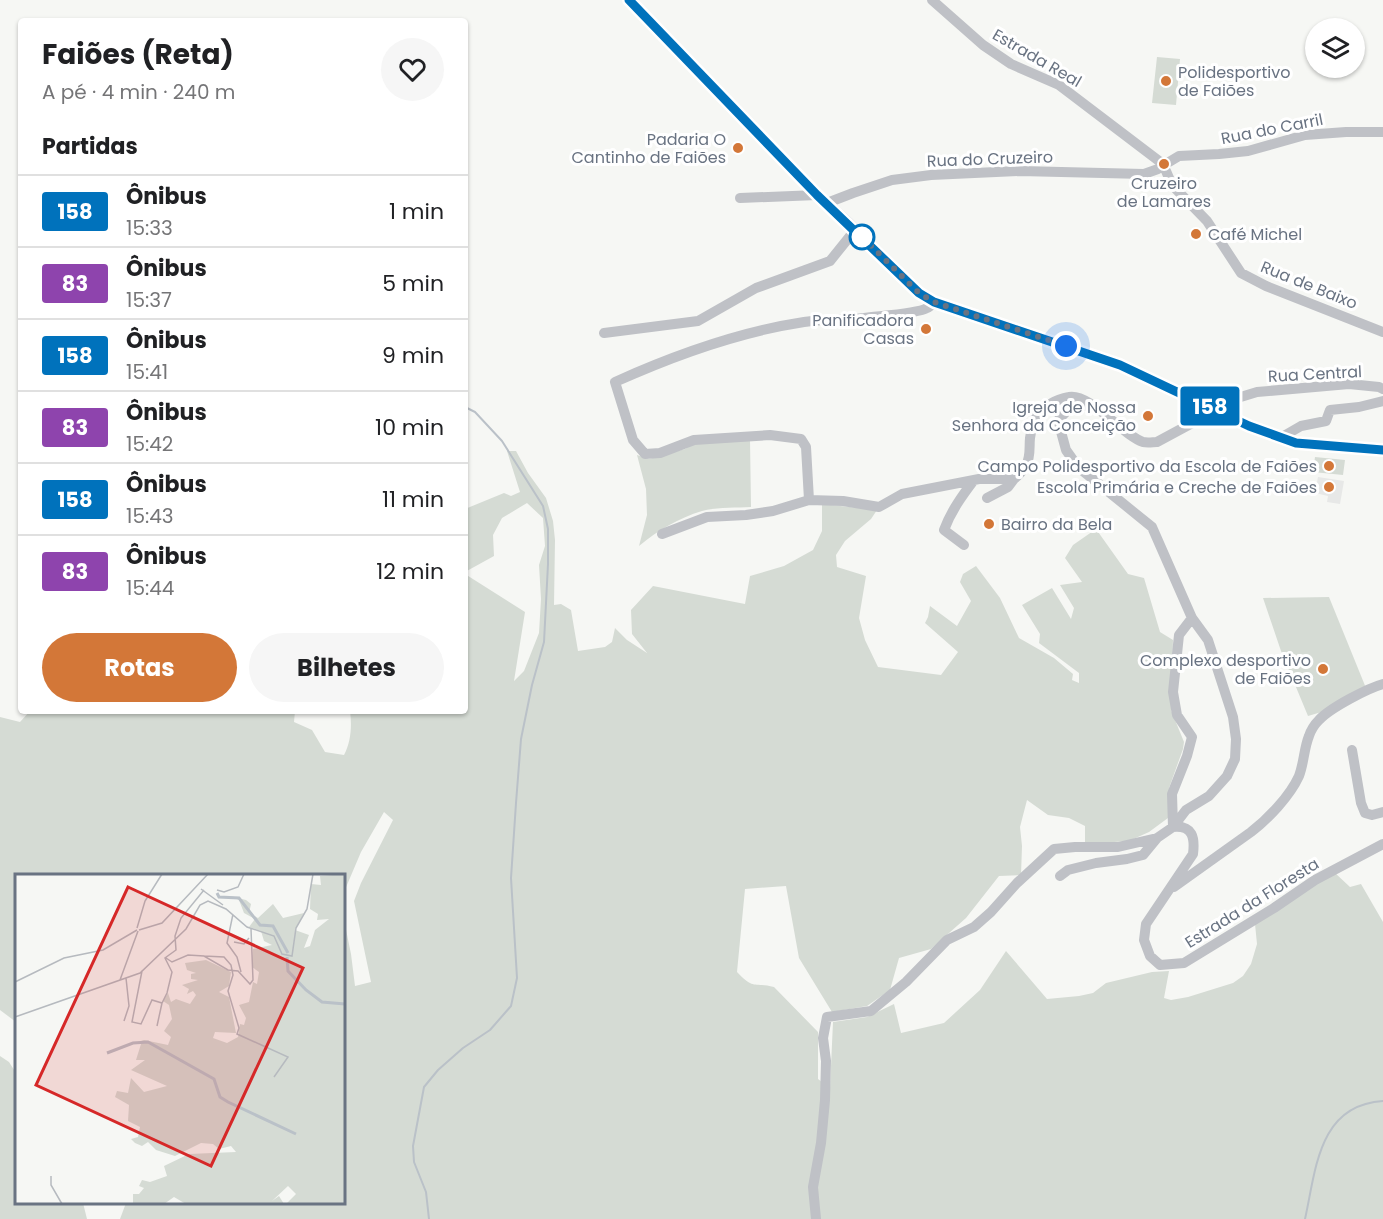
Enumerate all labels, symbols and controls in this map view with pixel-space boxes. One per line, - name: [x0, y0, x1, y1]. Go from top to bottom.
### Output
- map controls: [1305, 18, 1365, 78]
- button: layers: [1305, 18, 1365, 78]
- street label: Estrada Real: [988, 23, 1086, 93]
- text: Faiões (Reta): [42, 35, 234, 74]
- button: heart: [381, 38, 444, 101]
- place label: Polidesportivo de Faiões: [1178, 61, 1290, 102]
- marker: Polidesportivo de Faiões: [1159, 74, 1173, 88]
- text: A pé · 4 min · 240 m: [42, 78, 235, 106]
- street label: Rua do Carril: [1219, 108, 1325, 150]
- place label: Padaria O Cantinho de Faiões: [572, 128, 726, 169]
- text: Partidas: [42, 131, 138, 162]
- marker: Padaria O Cantinho de Faiões: [731, 141, 745, 155]
- street label: Rua do Cruzeiro: [926, 145, 1054, 173]
- marker: Cruzeiro de Lamares: [1157, 157, 1171, 171]
- place label: Cruzeiro de Lamares: [1117, 172, 1211, 213]
- text: Ônibus: [126, 181, 207, 212]
- text: 1 min: [389, 196, 444, 227]
- text: 158: [57, 197, 93, 226]
- text: 15:33: [126, 214, 173, 242]
- place label: Café Michel: [1208, 223, 1302, 246]
- unlabelled marker: [849, 224, 875, 250]
- marker: Café Michel: [1189, 227, 1203, 241]
- text: Ônibus: [126, 253, 207, 284]
- street label: Rua de Baixo: [1257, 255, 1361, 315]
- text: 5 min: [382, 268, 444, 299]
- text: 83: [62, 269, 88, 298]
- text: 15:37: [126, 286, 172, 314]
- place label: Panificadora Casas: [812, 309, 914, 350]
- marker: Panificadora Casas: [919, 322, 933, 336]
- text: Ônibus: [126, 325, 207, 356]
- your location: [1051, 331, 1081, 361]
- text: 9 min: [382, 340, 444, 371]
- text: 158: [57, 341, 93, 370]
- text: 15:41: [126, 358, 168, 386]
- street label: Rua Central: [1267, 360, 1363, 388]
- line badge: 158: [1176, 386, 1244, 426]
- text: 158: [1192, 392, 1228, 421]
- place label: Igreja de Nossa Senhora da Conceição: [952, 396, 1136, 437]
- text: Ônibus: [126, 397, 207, 428]
- marker: Igreja de Nossa Senhora da Conceição: [1141, 409, 1155, 423]
- text: 10 min: [375, 412, 444, 443]
- text: 83: [62, 413, 88, 442]
- text: 15:42: [126, 430, 173, 458]
- place label: Campo Polidesportivo da Escola de Faiões: [978, 455, 1317, 478]
- marker: Campo Polidesportivo da Escola de Faiões: [1322, 459, 1336, 473]
- text: Ônibus: [126, 469, 207, 500]
- place label: Escola Primária e Creche de Faiões: [1037, 476, 1317, 499]
- marker: Escola Primária e Creche de Faiões: [1322, 480, 1336, 494]
- text: 11 min: [382, 484, 444, 515]
- text: 158: [57, 485, 93, 514]
- text: 15:43: [126, 502, 174, 530]
- place label: Bairro da Bela: [1001, 513, 1112, 536]
- marker: Bairro da Bela: [982, 517, 996, 531]
- text: Ônibus: [126, 541, 207, 572]
- text: 12 min: [376, 556, 444, 587]
- text: 83: [62, 557, 88, 586]
- text: 15:44: [126, 574, 174, 602]
- button: Rotas: [42, 633, 237, 702]
- button: Bilhetes: [249, 633, 444, 702]
- place label: Complexo desportivo de Faiões: [1140, 649, 1311, 690]
- marker: Complexo desportivo de Faiões: [1316, 662, 1330, 676]
- street label: Estrada da Floresta: [1181, 852, 1323, 954]
- inset map: [15, 874, 345, 1204]

